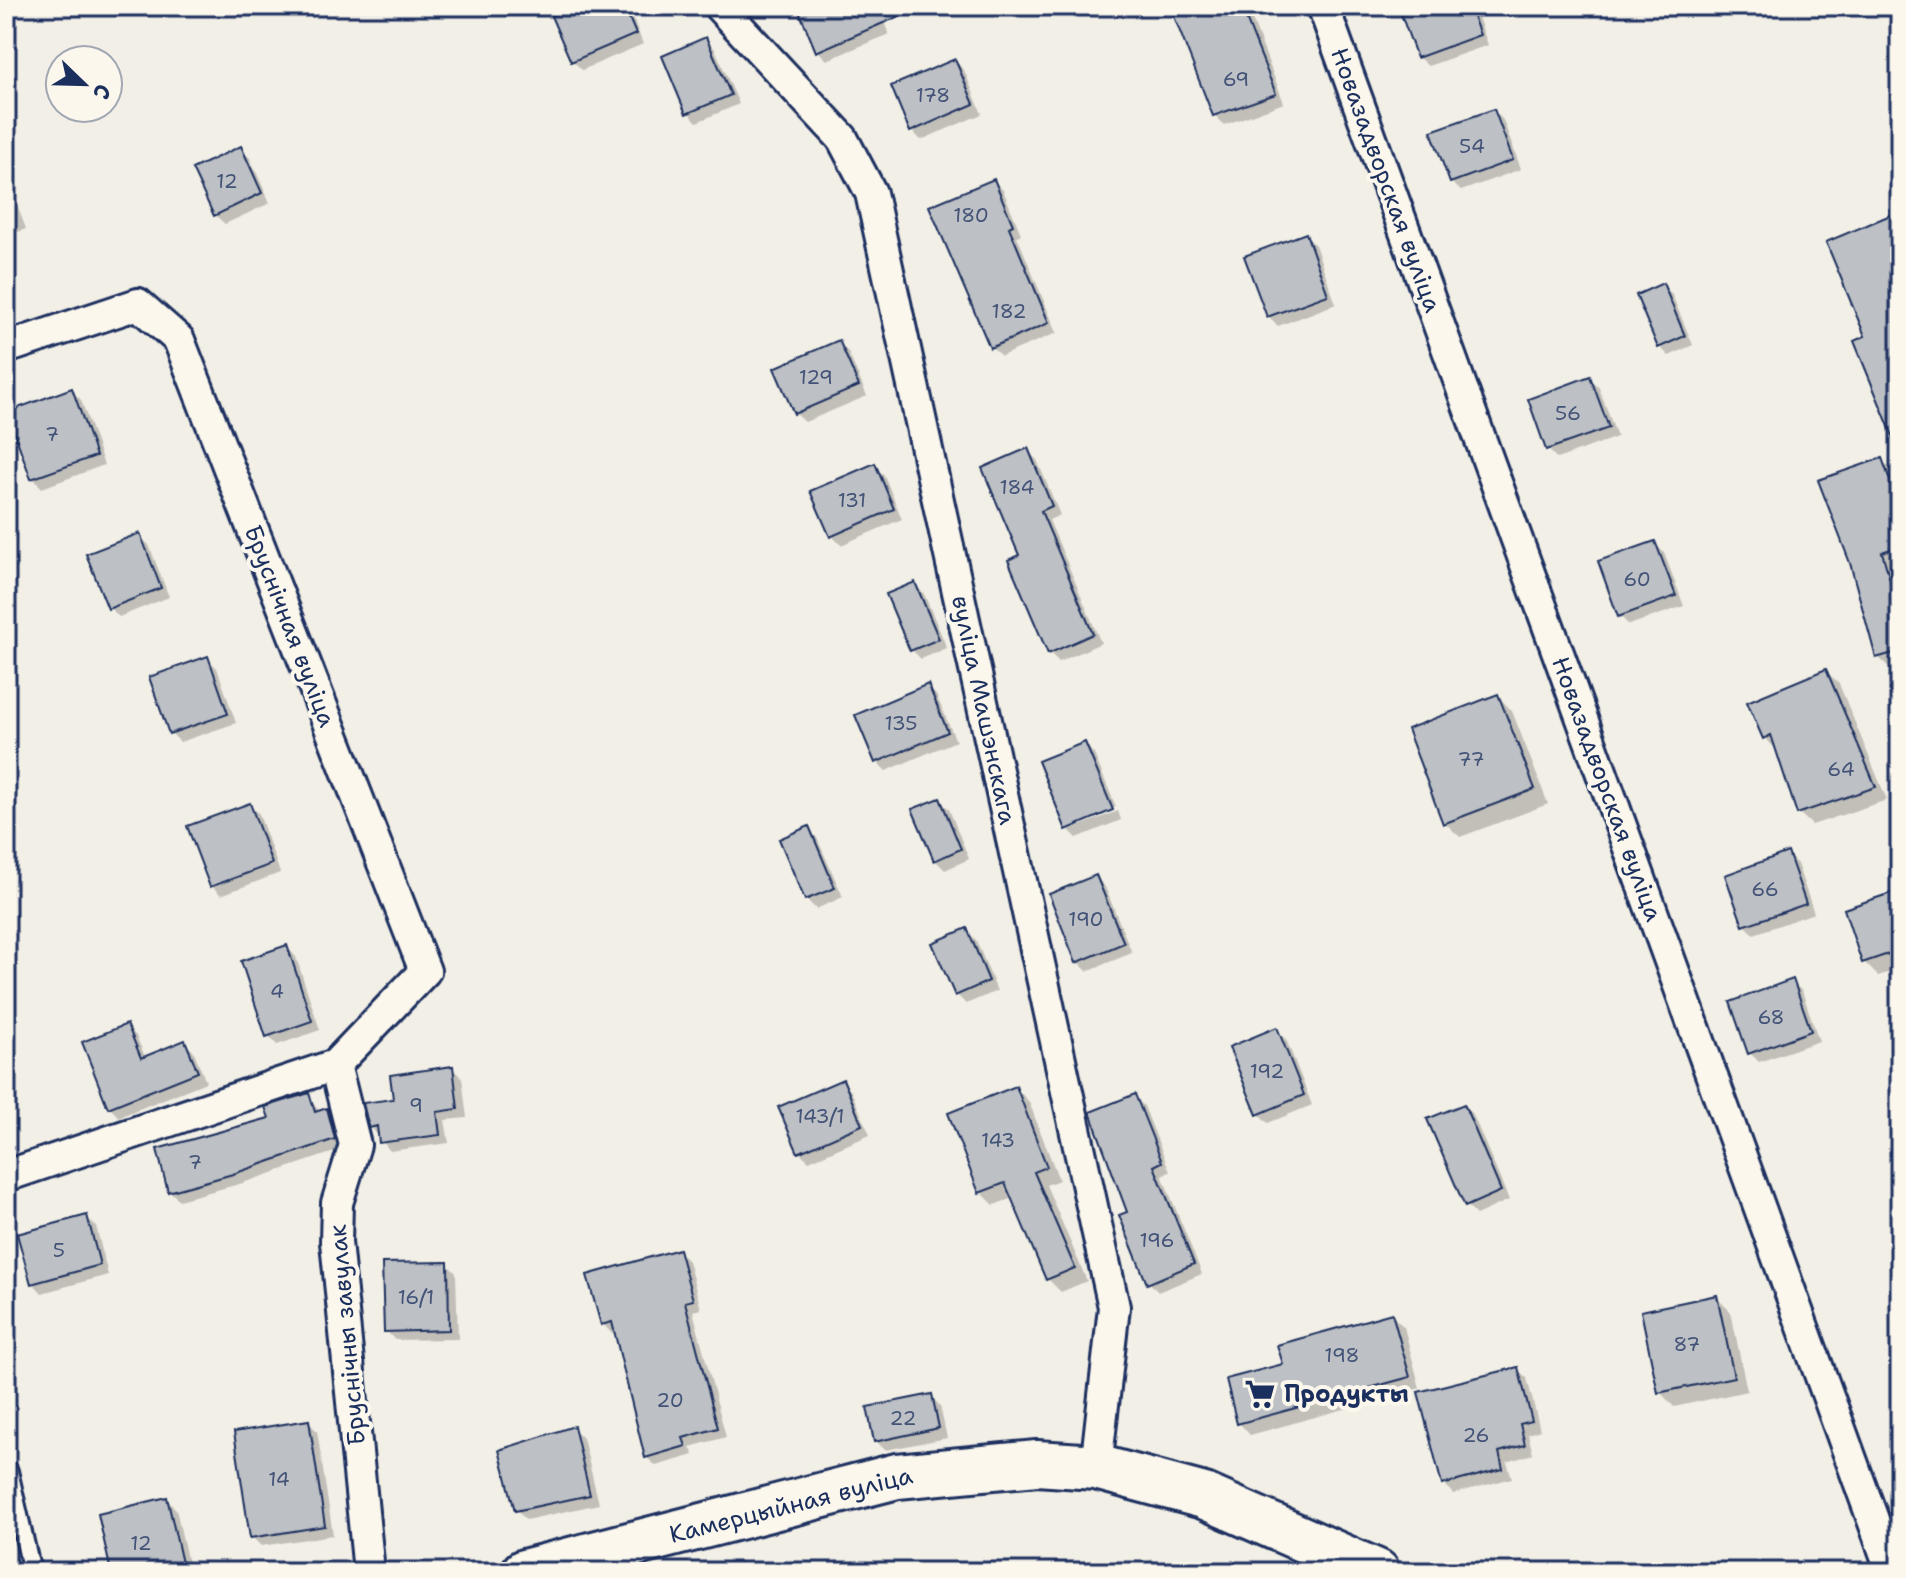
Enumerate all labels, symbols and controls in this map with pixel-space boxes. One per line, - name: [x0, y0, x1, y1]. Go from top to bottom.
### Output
- street label: Новазадворская вуліца: [1323, 43, 1449, 317]
- north arrow: [44, 44, 124, 124]
- house number: 69: [1223, 66, 1249, 92]
- text: С: [86, 80, 118, 104]
- house number: 178: [916, 82, 950, 108]
- house number: 54: [1459, 133, 1485, 159]
- house number: 12: [216, 168, 238, 194]
- house number: 180: [953, 202, 989, 228]
- house number: 182: [992, 298, 1026, 324]
- house number: 129: [799, 364, 833, 390]
- house number: 56: [1555, 400, 1581, 426]
- house number: 7: [45, 421, 59, 447]
- house number: 184: [999, 474, 1035, 500]
- house number: 131: [838, 487, 866, 513]
- street label: Бруснічная вуліца: [237, 520, 343, 732]
- house number: 60: [1623, 566, 1651, 592]
- street label: вуліца Машэнскага: [944, 593, 1024, 828]
- street label: Новазадворская вуліца: [1544, 652, 1670, 926]
- house number: 135: [884, 710, 918, 736]
- house number: 77: [1458, 746, 1484, 772]
- house number: 64: [1827, 756, 1855, 782]
- house number: 66: [1751, 876, 1779, 902]
- house number: 190: [1068, 906, 1104, 932]
- house number: 4: [270, 978, 284, 1004]
- house number: 68: [1757, 1004, 1785, 1030]
- house number: 192: [1250, 1058, 1284, 1084]
- house number: 9: [409, 1092, 423, 1118]
- house number: 143/1: [795, 1103, 845, 1129]
- house number: 143: [981, 1127, 1015, 1153]
- house number: 7: [188, 1149, 202, 1175]
- street label: Бруснічны завулак: [321, 1223, 373, 1447]
- house number: 196: [1139, 1227, 1175, 1253]
- house number: 5: [53, 1237, 65, 1263]
- house number: 16/1: [398, 1284, 434, 1310]
- house number: 87: [1674, 1331, 1700, 1357]
- house number: 198: [1324, 1342, 1360, 1368]
- supermarket icon: Продукты: [1243, 1377, 1277, 1411]
- place label: Продукты: [1284, 1378, 1409, 1410]
- house number: 20: [656, 1387, 684, 1413]
- house number: 22: [890, 1405, 917, 1431]
- house number: 26: [1462, 1422, 1490, 1448]
- street label: Камерцыйная вуліца: [666, 1459, 916, 1551]
- house number: 14: [268, 1466, 290, 1492]
- house number: 12: [130, 1530, 152, 1556]

